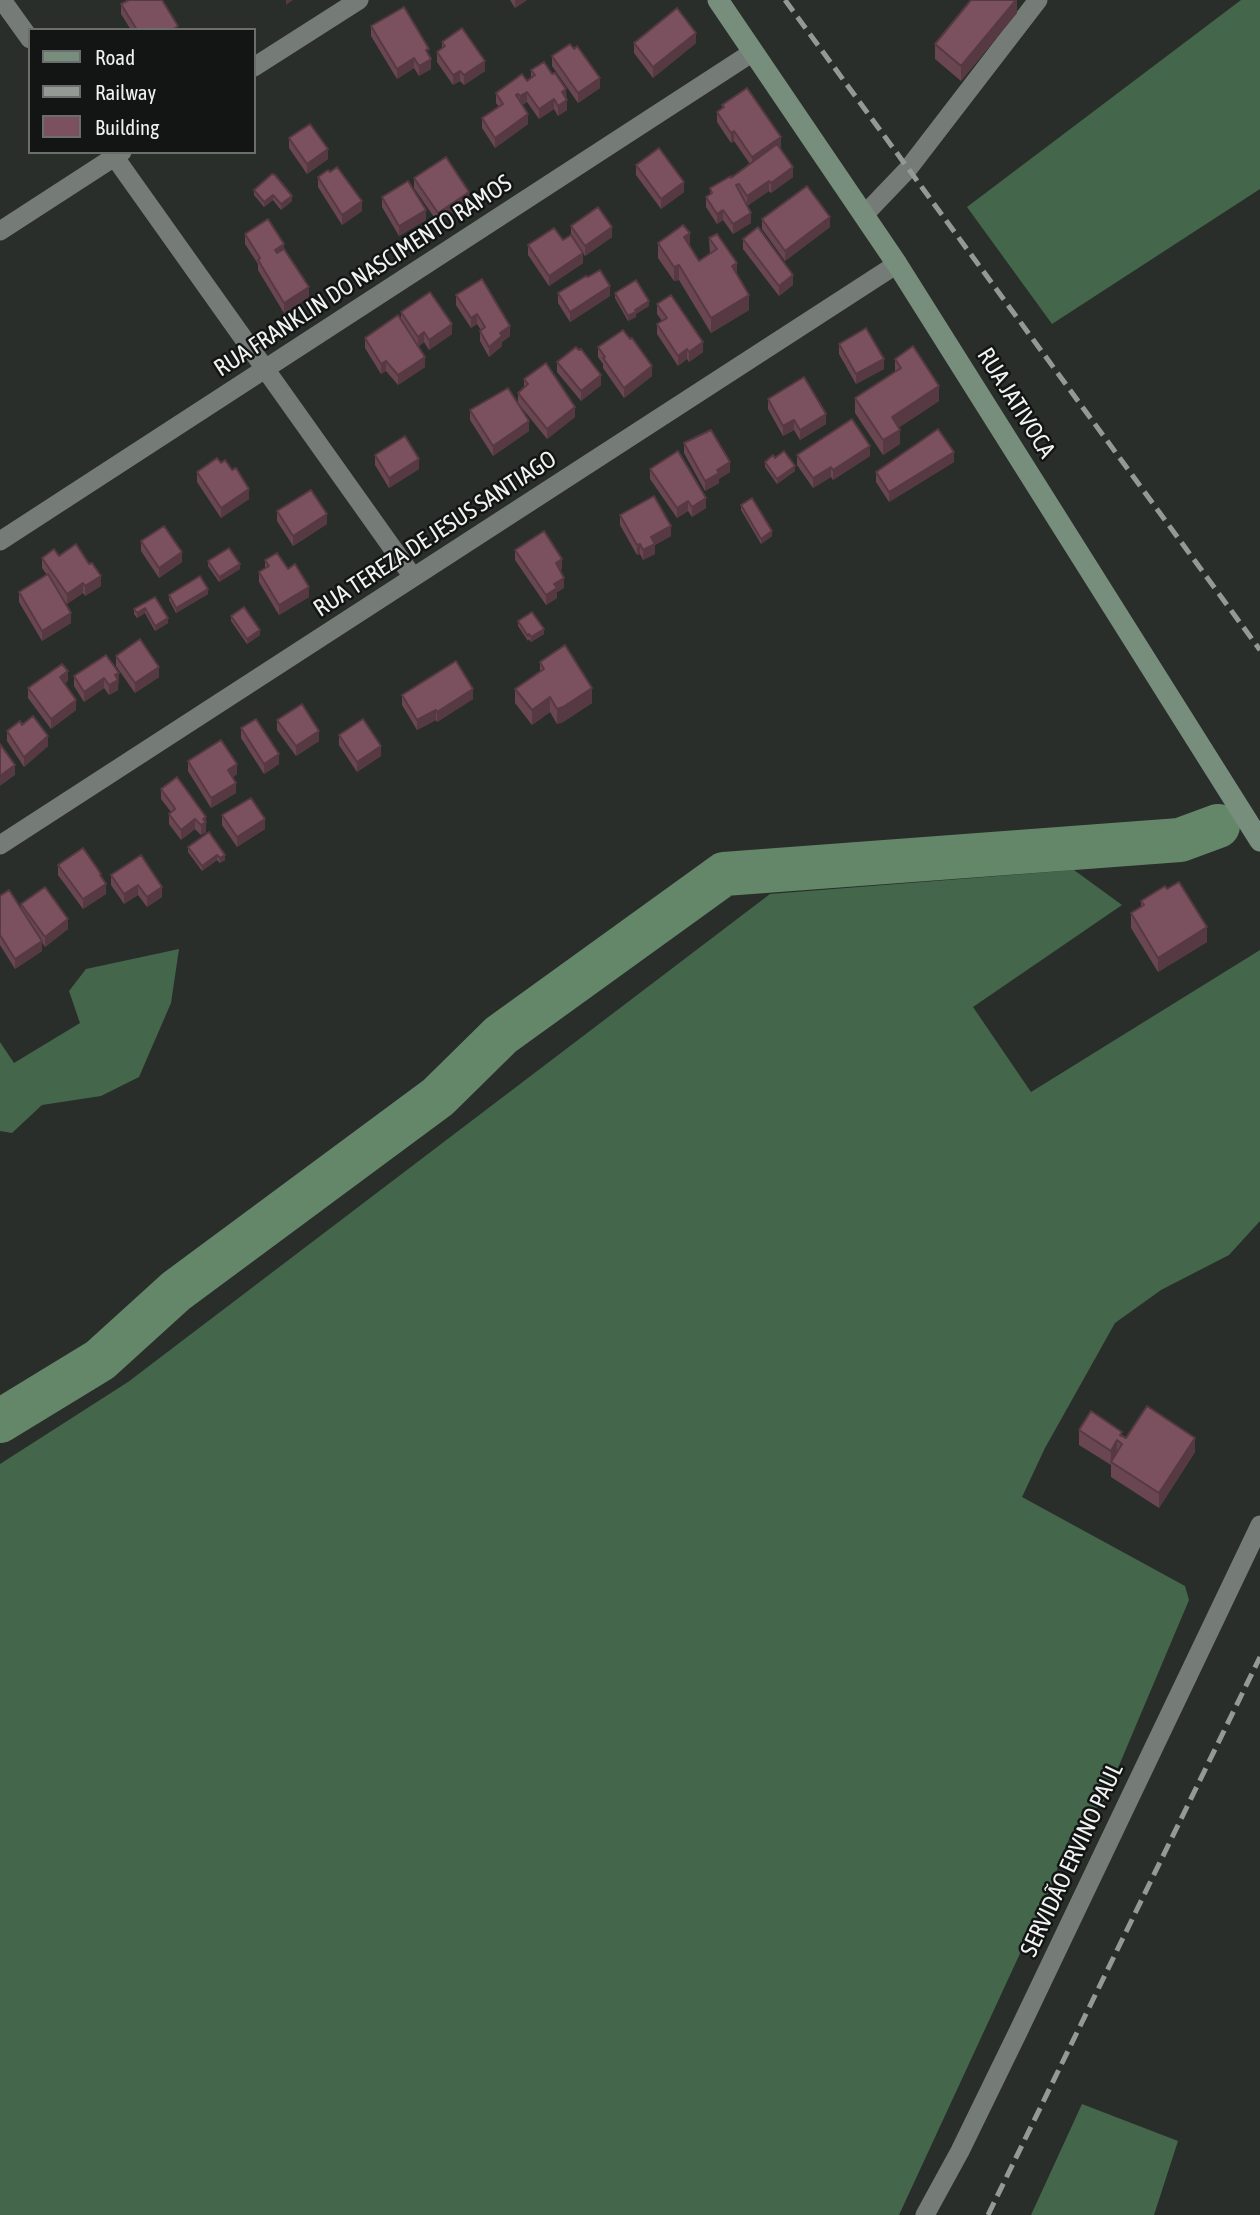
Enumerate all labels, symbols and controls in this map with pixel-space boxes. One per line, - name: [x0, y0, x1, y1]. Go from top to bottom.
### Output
- legend: [28, 28, 256, 154]
- text: Road: [95, 45, 135, 69]
- text: Railway: [95, 80, 156, 104]
- text: Building: [95, 115, 159, 139]
- street label: RUA FRANKLIN DO NASCIMENTO RAMOS: [209, 169, 517, 383]
- street label: RUA JATIVOCA: [971, 343, 1061, 463]
- street label: RUA TEREZA DE JESUS SANTIAGO: [308, 445, 562, 623]
- street label: SERVIDÃO ERVINO PAUL: [1015, 1759, 1129, 1961]

